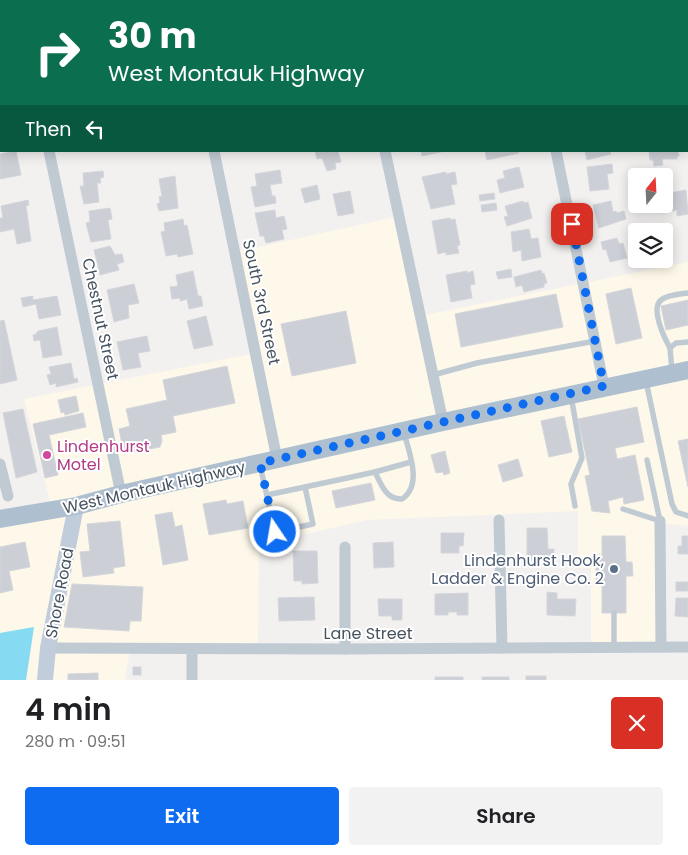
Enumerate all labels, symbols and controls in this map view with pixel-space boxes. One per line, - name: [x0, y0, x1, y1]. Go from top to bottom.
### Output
- text: 30 m: [108, 11, 196, 60]
- icon: right: [25, 20, 90, 85]
- text: West Montauk Highway: [108, 58, 365, 89]
- icon: left: [81, 115, 109, 143]
- text: Then: [25, 116, 71, 143]
- north arrow: [628, 168, 672, 212]
- map controls: [628, 168, 673, 268]
- pin: [551, 203, 593, 245]
- icon: arrive: [558, 210, 586, 238]
- button: layers: [628, 223, 673, 268]
- street label: South 3rd Street: [237, 237, 286, 367]
- street label: Chestnut Street: [76, 256, 125, 382]
- place label: Lindenhurst Motel: [57, 435, 150, 476]
- marker: Lindenhurst Motel: [41, 449, 53, 461]
- street label: West Montauk Highway: [61, 455, 248, 520]
- position arrow: [248, 505, 300, 557]
- street label: Shore Road: [39, 546, 80, 640]
- place label: Lindenhurst Hook, Ladder & Engine Co. 2: [431, 549, 604, 590]
- marker: Lindenhurst Hook, Ladder & Engine Co. 2: [608, 563, 620, 575]
- street label: Lane Street: [323, 622, 413, 645]
- text: 4 min: [25, 688, 112, 731]
- button: close: [611, 697, 663, 749]
- text: 280 m · 09:51: [25, 730, 126, 753]
- button: Exit: [25, 787, 339, 845]
- button: Share: [349, 787, 663, 845]

